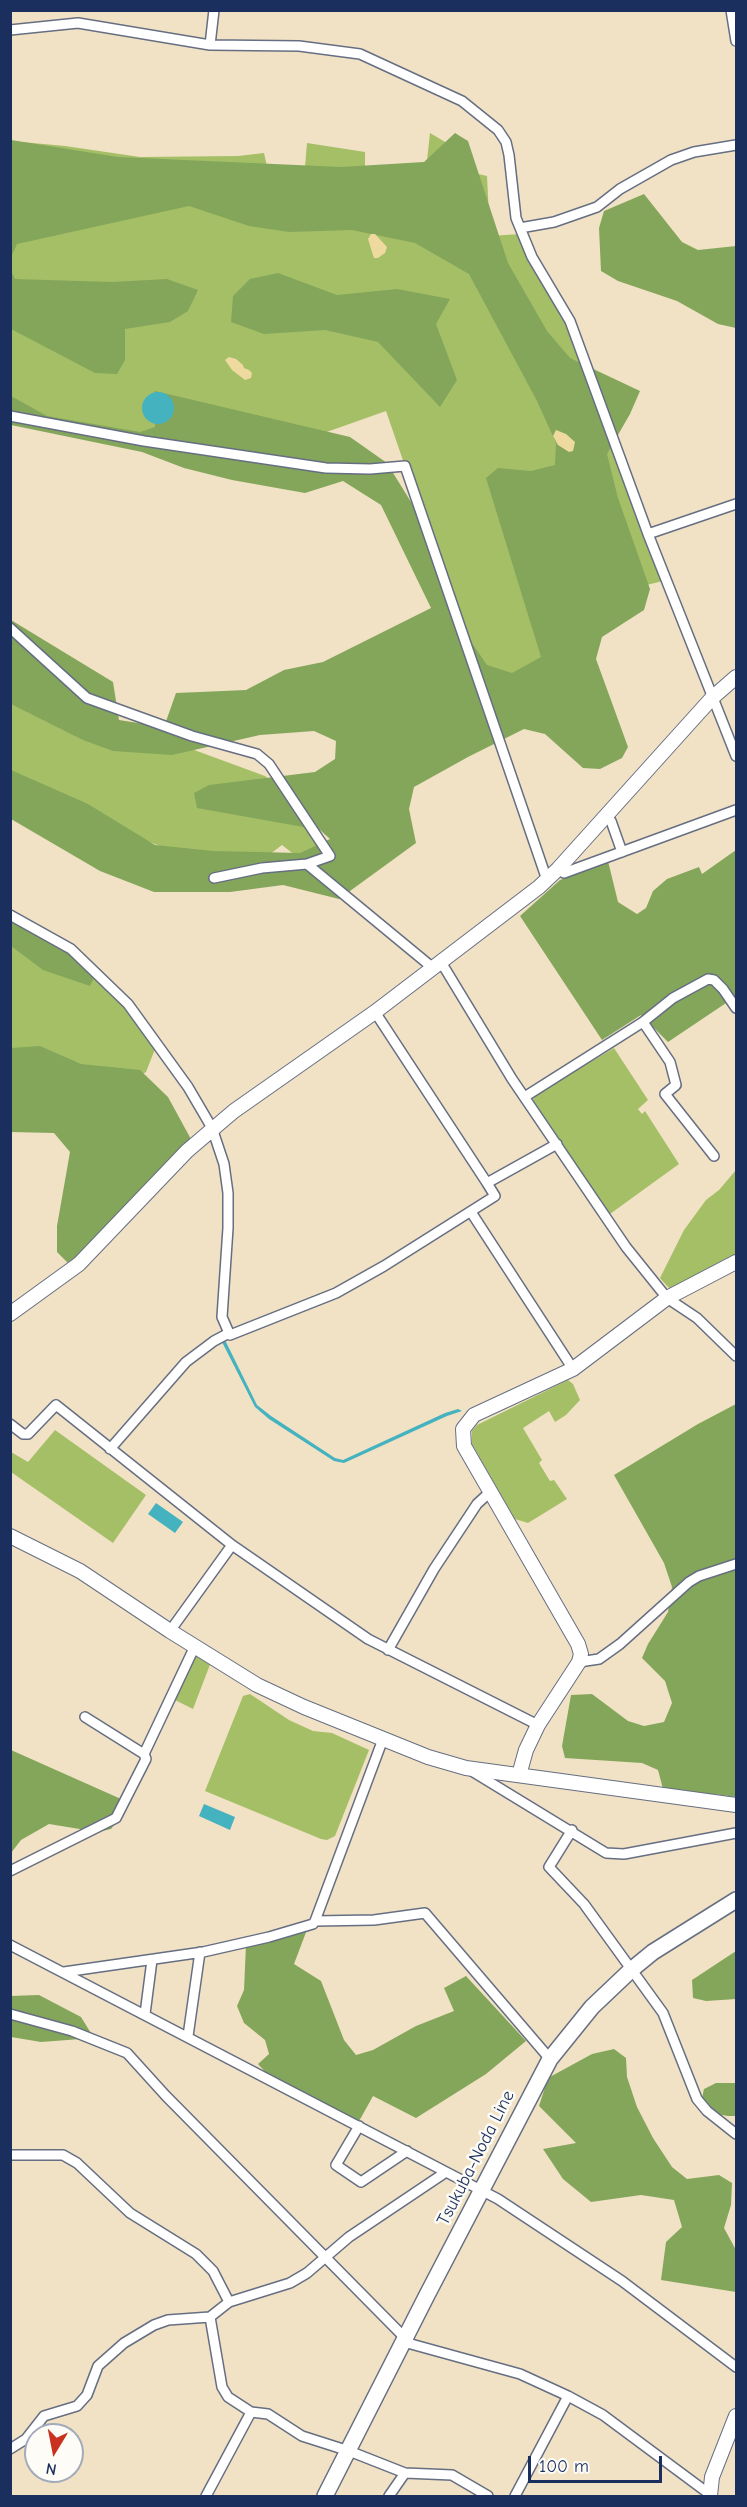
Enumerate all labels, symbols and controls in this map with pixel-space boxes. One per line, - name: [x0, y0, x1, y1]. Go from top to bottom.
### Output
- street label: Tsukuba-Noda Line: [433, 2087, 519, 2229]
- north arrow: [24, 2423, 84, 2483]
- scale bar: [531, 2444, 664, 2482]
- text: 100 m: [539, 2456, 589, 2477]
- text: N: [45, 2459, 58, 2479]

